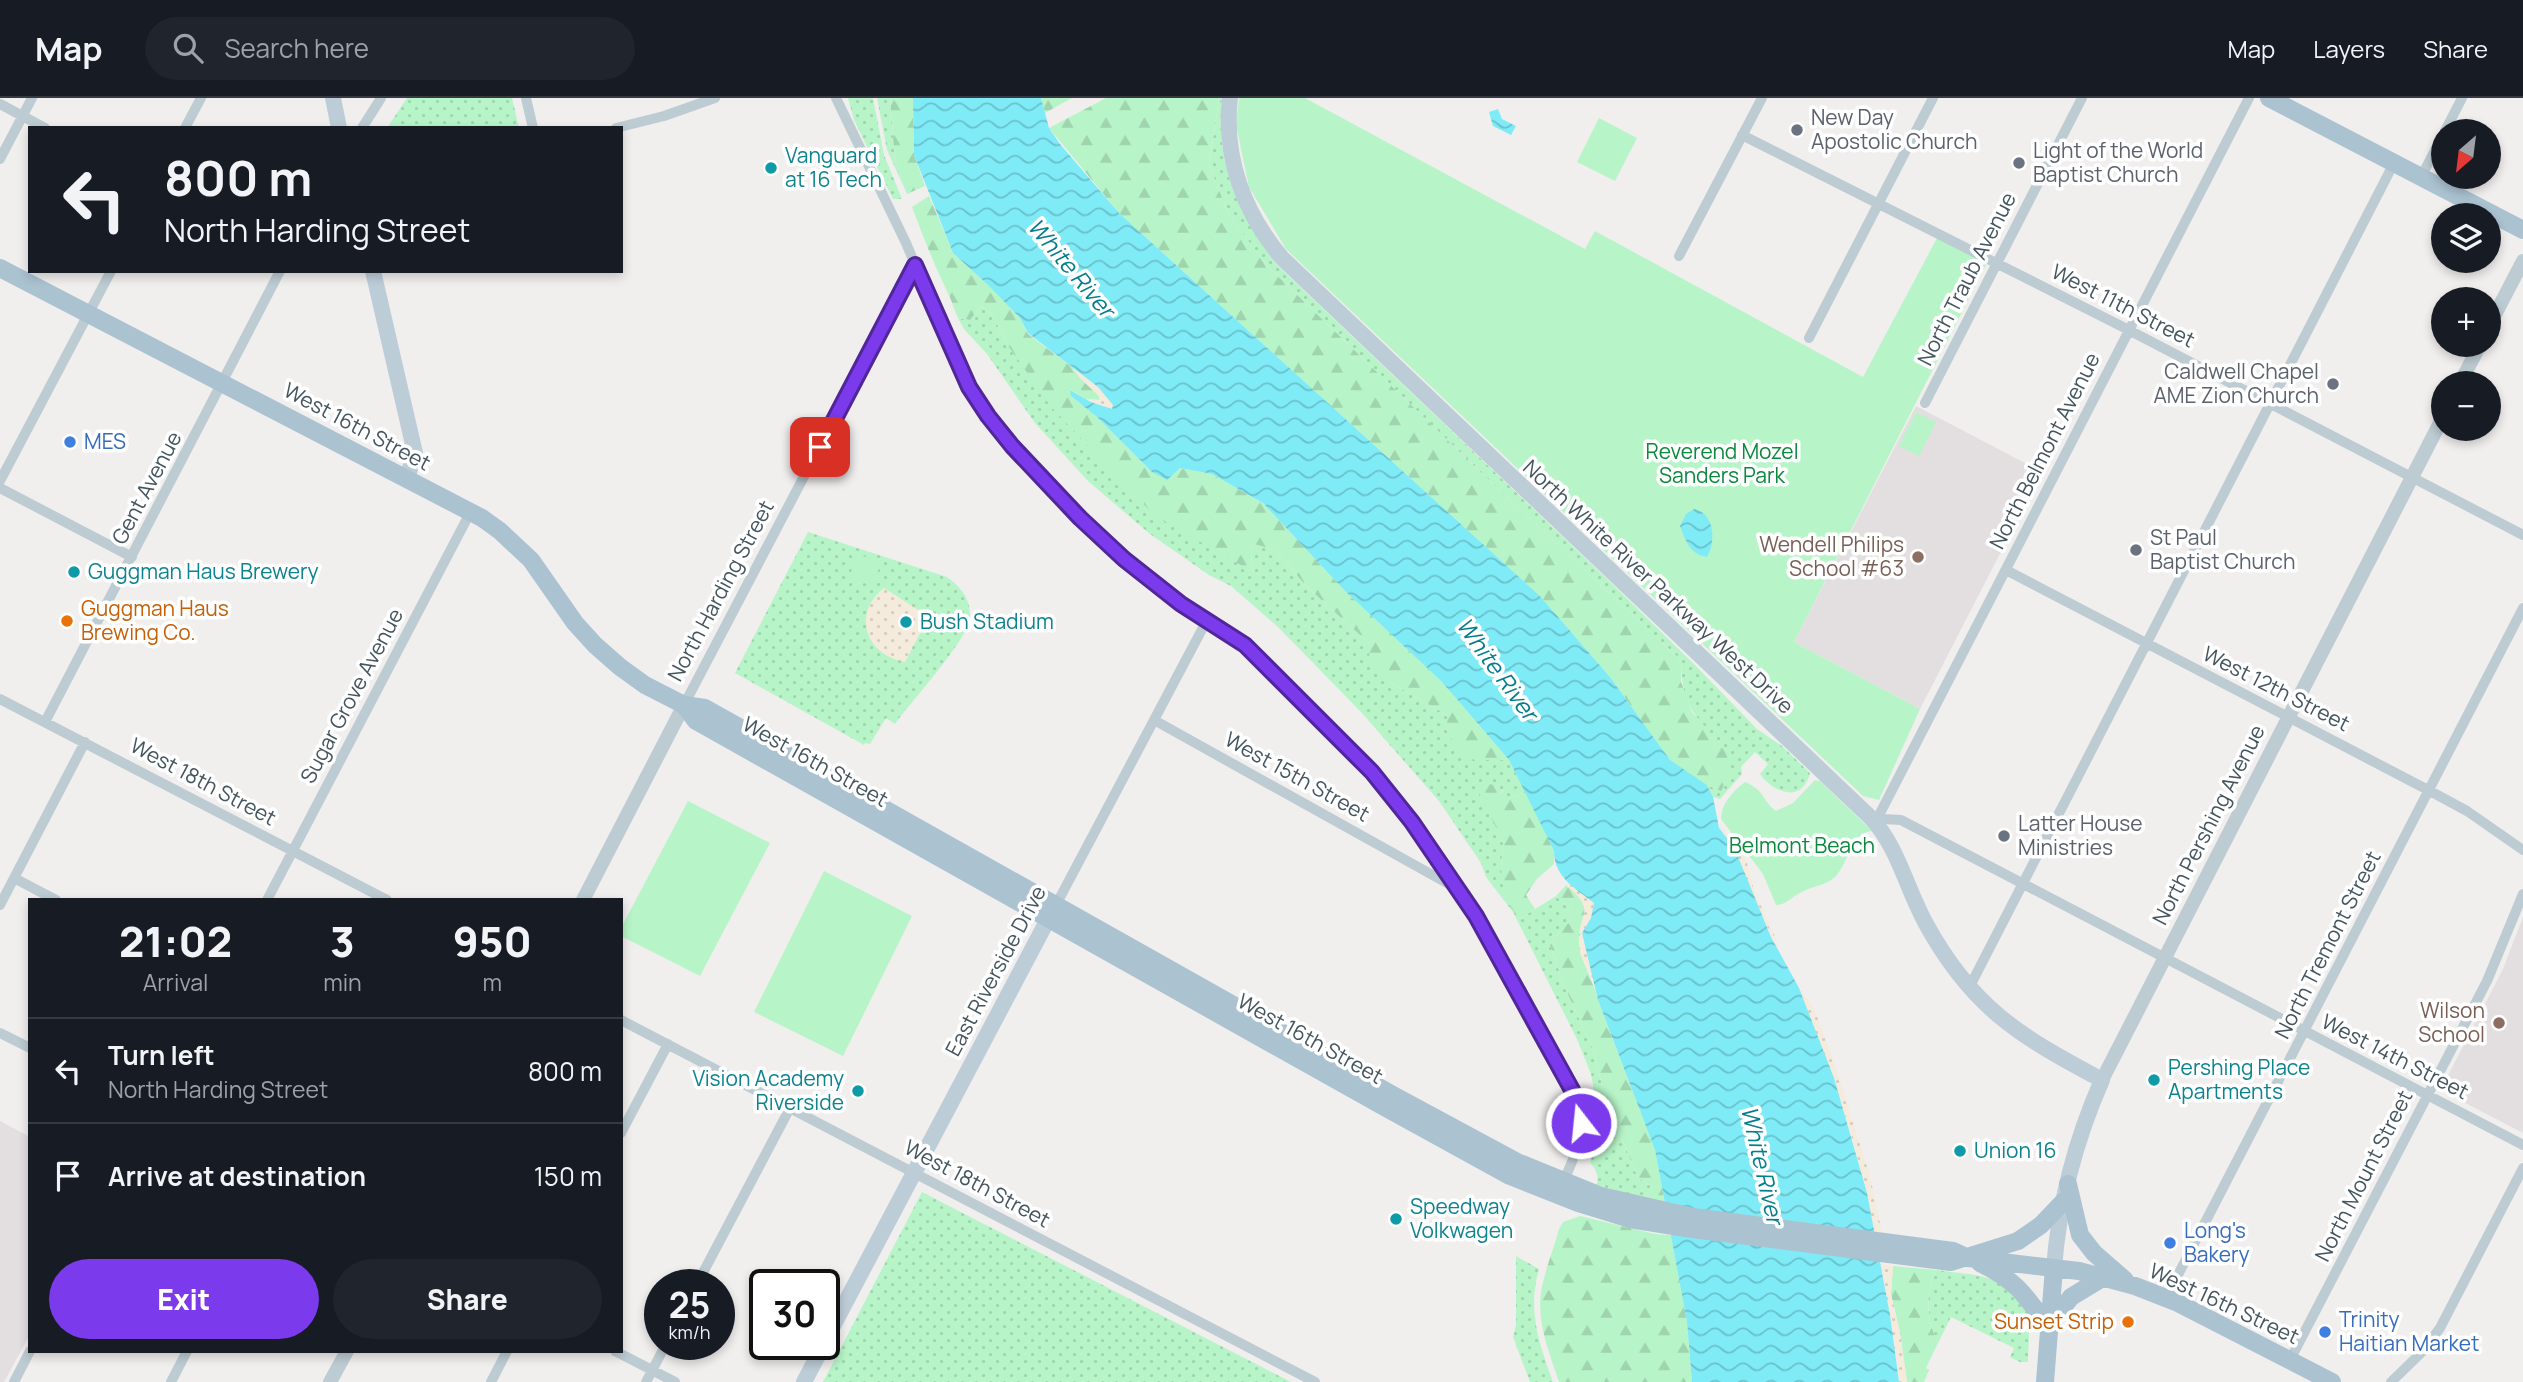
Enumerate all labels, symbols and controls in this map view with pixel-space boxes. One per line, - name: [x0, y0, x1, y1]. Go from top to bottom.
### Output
- search box: [145, 17, 635, 80]
- text: Map: [35, 26, 103, 71]
- icon: search: [169, 29, 207, 67]
- text: Search here: [225, 30, 369, 66]
- text: Map: [2228, 32, 2275, 65]
- text: Layers: [2313, 32, 2385, 65]
- text: Share: [2423, 32, 2488, 65]
- place label: New Day Apostolic Church: [1811, 103, 1978, 155]
- north arrow: [2431, 119, 2501, 189]
- map controls: [2431, 119, 2501, 441]
- marker: New Day Apostolic Church: [1789, 122, 1805, 138]
- place label: Light of the World Baptist Church: [2033, 136, 2203, 188]
- place label: Vanguard at 16 Tech: [785, 141, 882, 193]
- text: 800 m: [164, 144, 312, 211]
- icon: left: [49, 154, 140, 245]
- marker: Light of the World Baptist Church: [2011, 155, 2027, 171]
- marker: Vanguard at 16 Tech: [763, 160, 779, 176]
- street label: North Traub Avenue: [1910, 187, 2022, 370]
- button: layers: [2431, 203, 2501, 273]
- text: North Harding Street: [164, 208, 470, 252]
- water label: White River: [1021, 211, 1124, 326]
- street label: West 11th Street: [2047, 257, 2200, 353]
- button: +: [2431, 287, 2501, 357]
- street label: North Belmont Avenue: [1982, 348, 2106, 553]
- place label: Caldwell Chapel AME Zion Church: [2154, 357, 2319, 409]
- button: −: [2431, 371, 2501, 441]
- street label: West 16th Street: [279, 376, 436, 477]
- marker: Caldwell Chapel AME Zion Church: [2325, 376, 2341, 392]
- pin: [790, 417, 850, 477]
- street label: Gent Avenue: [105, 426, 188, 549]
- place label: MES: [84, 427, 126, 455]
- icon: arrive: [801, 428, 839, 466]
- marker: MES: [62, 434, 78, 450]
- park label: Reverend Mozel Sanders Park: [1645, 437, 1799, 489]
- street label: North White River Parkway West Drive: [1517, 453, 1800, 719]
- street label: North Harding Street: [661, 495, 780, 686]
- place label: St Paul Baptist Church: [2150, 523, 2295, 575]
- place label: Wendell Philips School #63: [1759, 530, 1904, 582]
- marker: St Paul Baptist Church: [2128, 542, 2144, 558]
- marker: Wendell Philips School #63: [1910, 549, 1926, 565]
- place label: Guggman Haus Brewery: [88, 557, 319, 585]
- marker: Guggman Haus Brewery: [66, 564, 82, 580]
- place label: Guggman Haus Brewing Co.: [81, 594, 229, 646]
- street label: Sugar Grove Avenue: [293, 603, 409, 788]
- place label: Bush Stadium: [920, 607, 1054, 635]
- water label: White River: [1450, 610, 1548, 729]
- marker: Guggman Haus Brewing Co.: [59, 613, 75, 629]
- marker: Bush Stadium: [898, 614, 914, 630]
- street label: West 12th Street: [2198, 639, 2355, 737]
- street label: West 16th Street: [738, 710, 893, 813]
- street label: North Pershing Avenue: [2145, 720, 2271, 929]
- street label: West 15th Street: [1220, 725, 1375, 827]
- street label: West 18th Street: [126, 731, 281, 831]
- place label: Latter House Ministries: [2018, 809, 2143, 861]
- marker: Latter House Ministries: [1996, 828, 2012, 844]
- park label: Belmont Beach: [1729, 831, 1875, 859]
- street label: North Tremont Street: [2268, 846, 2387, 1043]
- street label: East Riverside Drive: [938, 881, 1052, 1061]
- text: 21:02: [119, 912, 232, 970]
- text: 3: [330, 912, 355, 970]
- text: 950: [453, 912, 532, 970]
- text: Arrival: [143, 966, 208, 998]
- text: min: [323, 966, 362, 998]
- text: m: [483, 966, 502, 998]
- street label: West 16th Street: [1233, 987, 1388, 1090]
- place label: Wilson School: [2418, 996, 2485, 1048]
- street label: West 14th Street: [2317, 1007, 2474, 1105]
- marker: Wilson School: [2491, 1015, 2507, 1031]
- text: Turn left: [108, 1037, 215, 1073]
- icon: left: [49, 1052, 87, 1090]
- text: 800 m: [528, 1053, 602, 1089]
- place label: Pershing Place Apartments: [2168, 1053, 2310, 1105]
- place label: Vision Academy Riverside: [692, 1064, 844, 1116]
- marker: Pershing Place Apartments: [2146, 1072, 2162, 1088]
- text: North Harding Street: [108, 1073, 328, 1105]
- marker: Vision Academy Riverside: [850, 1083, 866, 1099]
- street label: North Mount Street: [2308, 1085, 2418, 1266]
- position arrow: [1544, 1086, 1618, 1160]
- water label: White River: [1734, 1103, 1793, 1230]
- street label: West 18th Street: [900, 1133, 1055, 1233]
- place label: Union 16: [1974, 1136, 2056, 1164]
- marker: Union 16: [1952, 1143, 1968, 1159]
- icon: arrive: [49, 1157, 87, 1195]
- text: Arrive at destination: [108, 1158, 366, 1194]
- text: 150 m: [534, 1158, 602, 1194]
- place label: Speedway Volkwagen: [1410, 1192, 1513, 1244]
- marker: Speedway Volkwagen: [1388, 1211, 1404, 1227]
- place label: Long's Bakery: [2184, 1216, 2250, 1268]
- marker: Long's Bakery: [2162, 1235, 2178, 1251]
- street label: West 16th Street: [2145, 1256, 2304, 1350]
- button: Exit: [49, 1259, 319, 1339]
- button: Share: [333, 1259, 602, 1339]
- speed limit sign: 30: [749, 1269, 840, 1360]
- text: 25: [669, 1281, 710, 1329]
- place label: Trinity Haitian Market: [2339, 1305, 2479, 1357]
- place label: Sunset Strip: [1994, 1307, 2114, 1335]
- marker: Sunset Strip: [2120, 1314, 2136, 1330]
- text: km/h: [669, 1320, 710, 1344]
- marker: Trinity Haitian Market: [2317, 1324, 2333, 1340]

